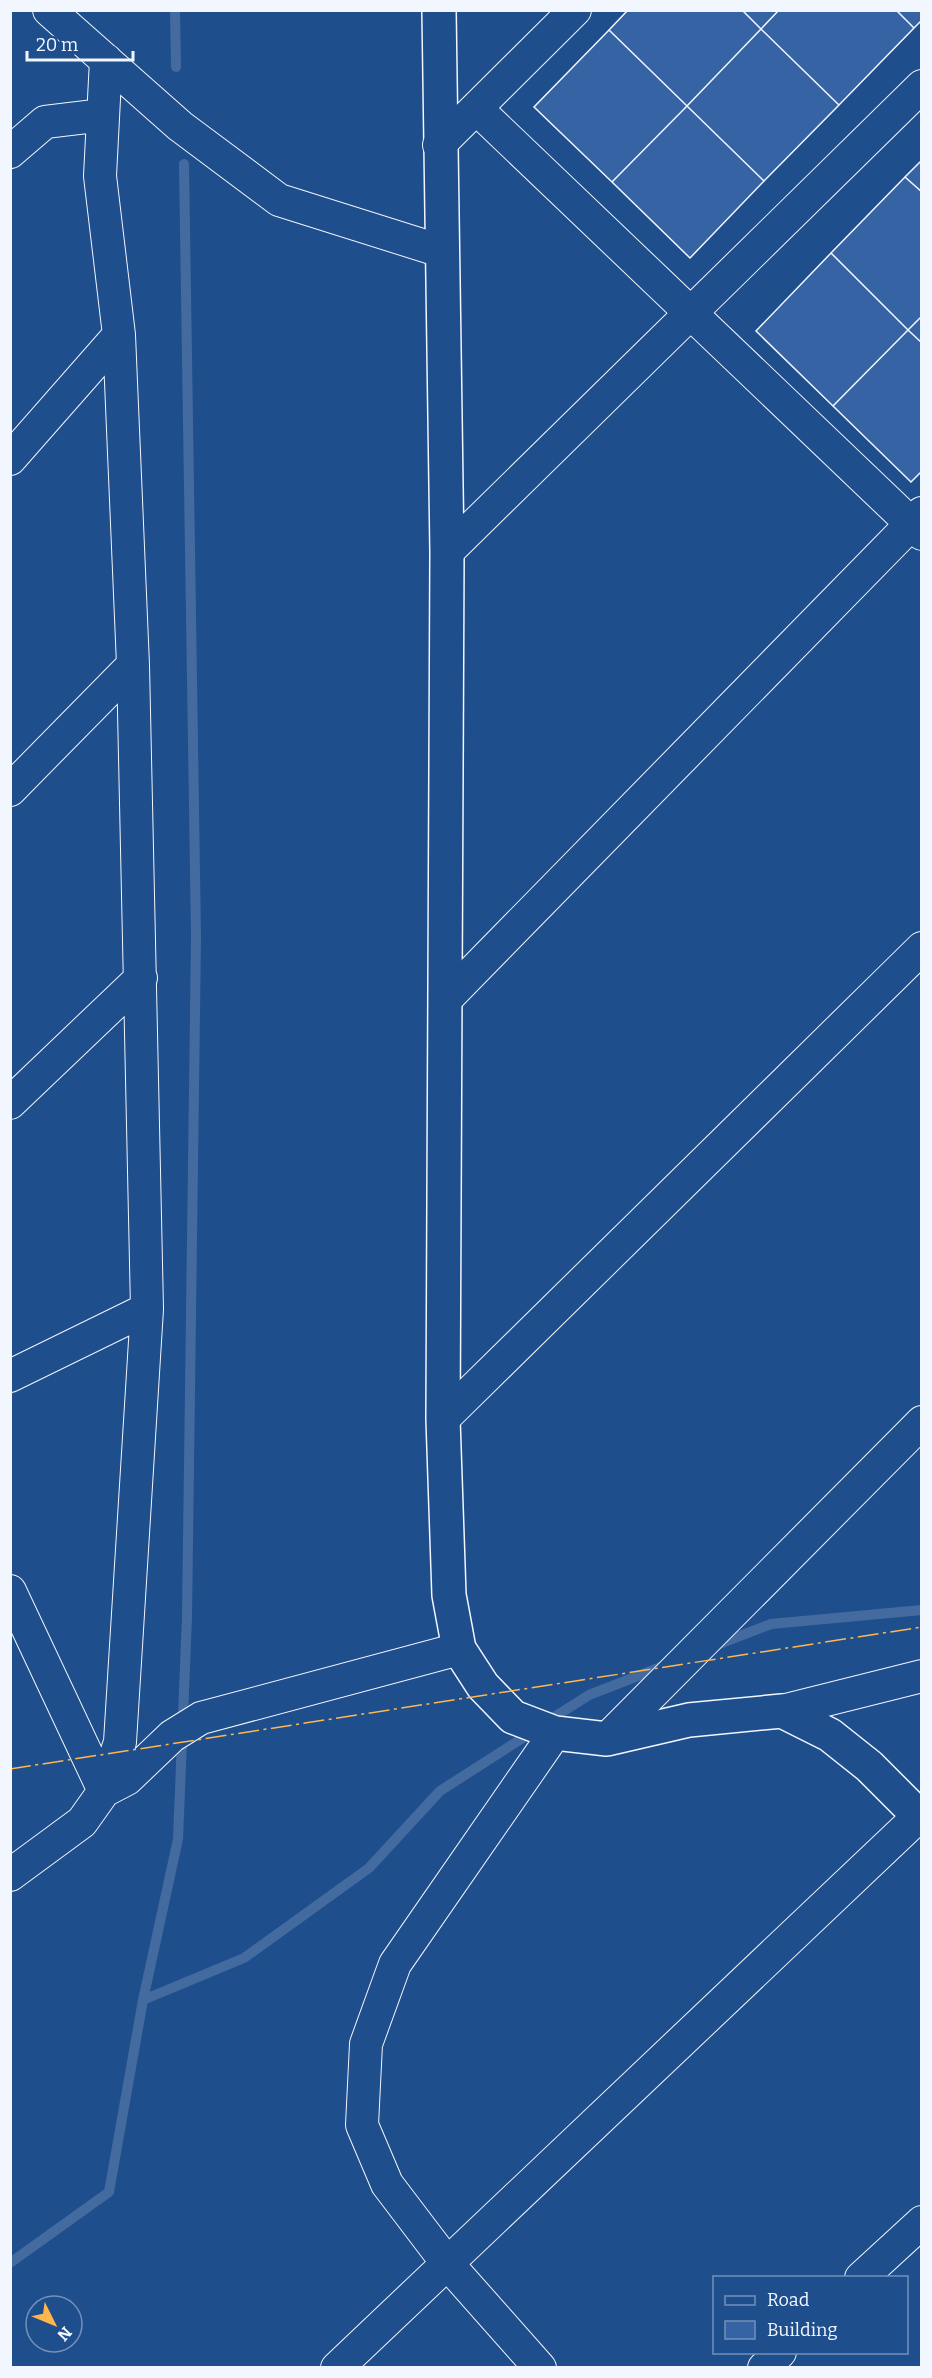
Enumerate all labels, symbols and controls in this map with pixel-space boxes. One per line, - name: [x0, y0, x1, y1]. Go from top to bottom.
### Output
- scale bar: [27, 24, 134, 62]
- text: 20 m: [36, 34, 78, 56]
- legend: [713, 2276, 908, 2354]
- text: Road: [767, 2289, 810, 2311]
- north arrow: [24, 2294, 84, 2354]
- text: Building: [767, 2319, 838, 2341]
- text: N: [53, 2323, 76, 2345]

